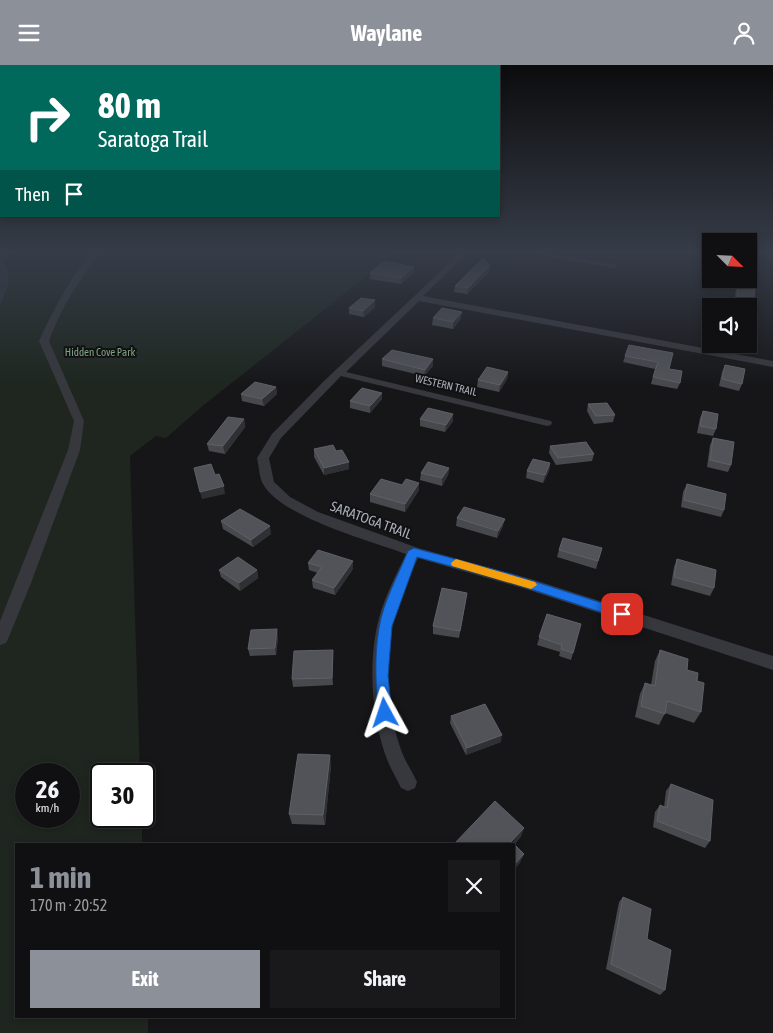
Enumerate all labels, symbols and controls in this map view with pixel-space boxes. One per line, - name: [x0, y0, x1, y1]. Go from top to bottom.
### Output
- icon: menu: [15, 19, 43, 47]
- icon: person: [730, 19, 758, 47]
- text: Waylane: [351, 20, 422, 46]
- icon: right: [15, 85, 80, 150]
- text: 80 m: [98, 85, 161, 125]
- text: Saratoga Trail: [98, 126, 208, 152]
- icon: arrive: [60, 180, 88, 208]
- text: Then: [15, 183, 50, 205]
- north arrow: [702, 233, 758, 287]
- map controls: [702, 233, 757, 353]
- button: sound: [702, 298, 757, 353]
- park label: Hidden Cove Park: [65, 346, 135, 358]
- street label: WESTERN TRAIL: [414, 372, 479, 398]
- street label: SARATOGA TRAIL: [328, 498, 414, 542]
- pin: [601, 593, 643, 635]
- icon: arrive: [608, 600, 636, 628]
- position arrow: [358, 686, 410, 738]
- speed limit sign: 30: [90, 763, 155, 828]
- text: 26: [36, 775, 59, 803]
- text: km/h: [36, 801, 59, 815]
- text: 1 min: [30, 860, 91, 894]
- button: close: [448, 860, 500, 912]
- text: 170 m · 20:52: [30, 896, 107, 914]
- button: Exit: [30, 950, 260, 1008]
- button: Share: [270, 950, 500, 1008]

